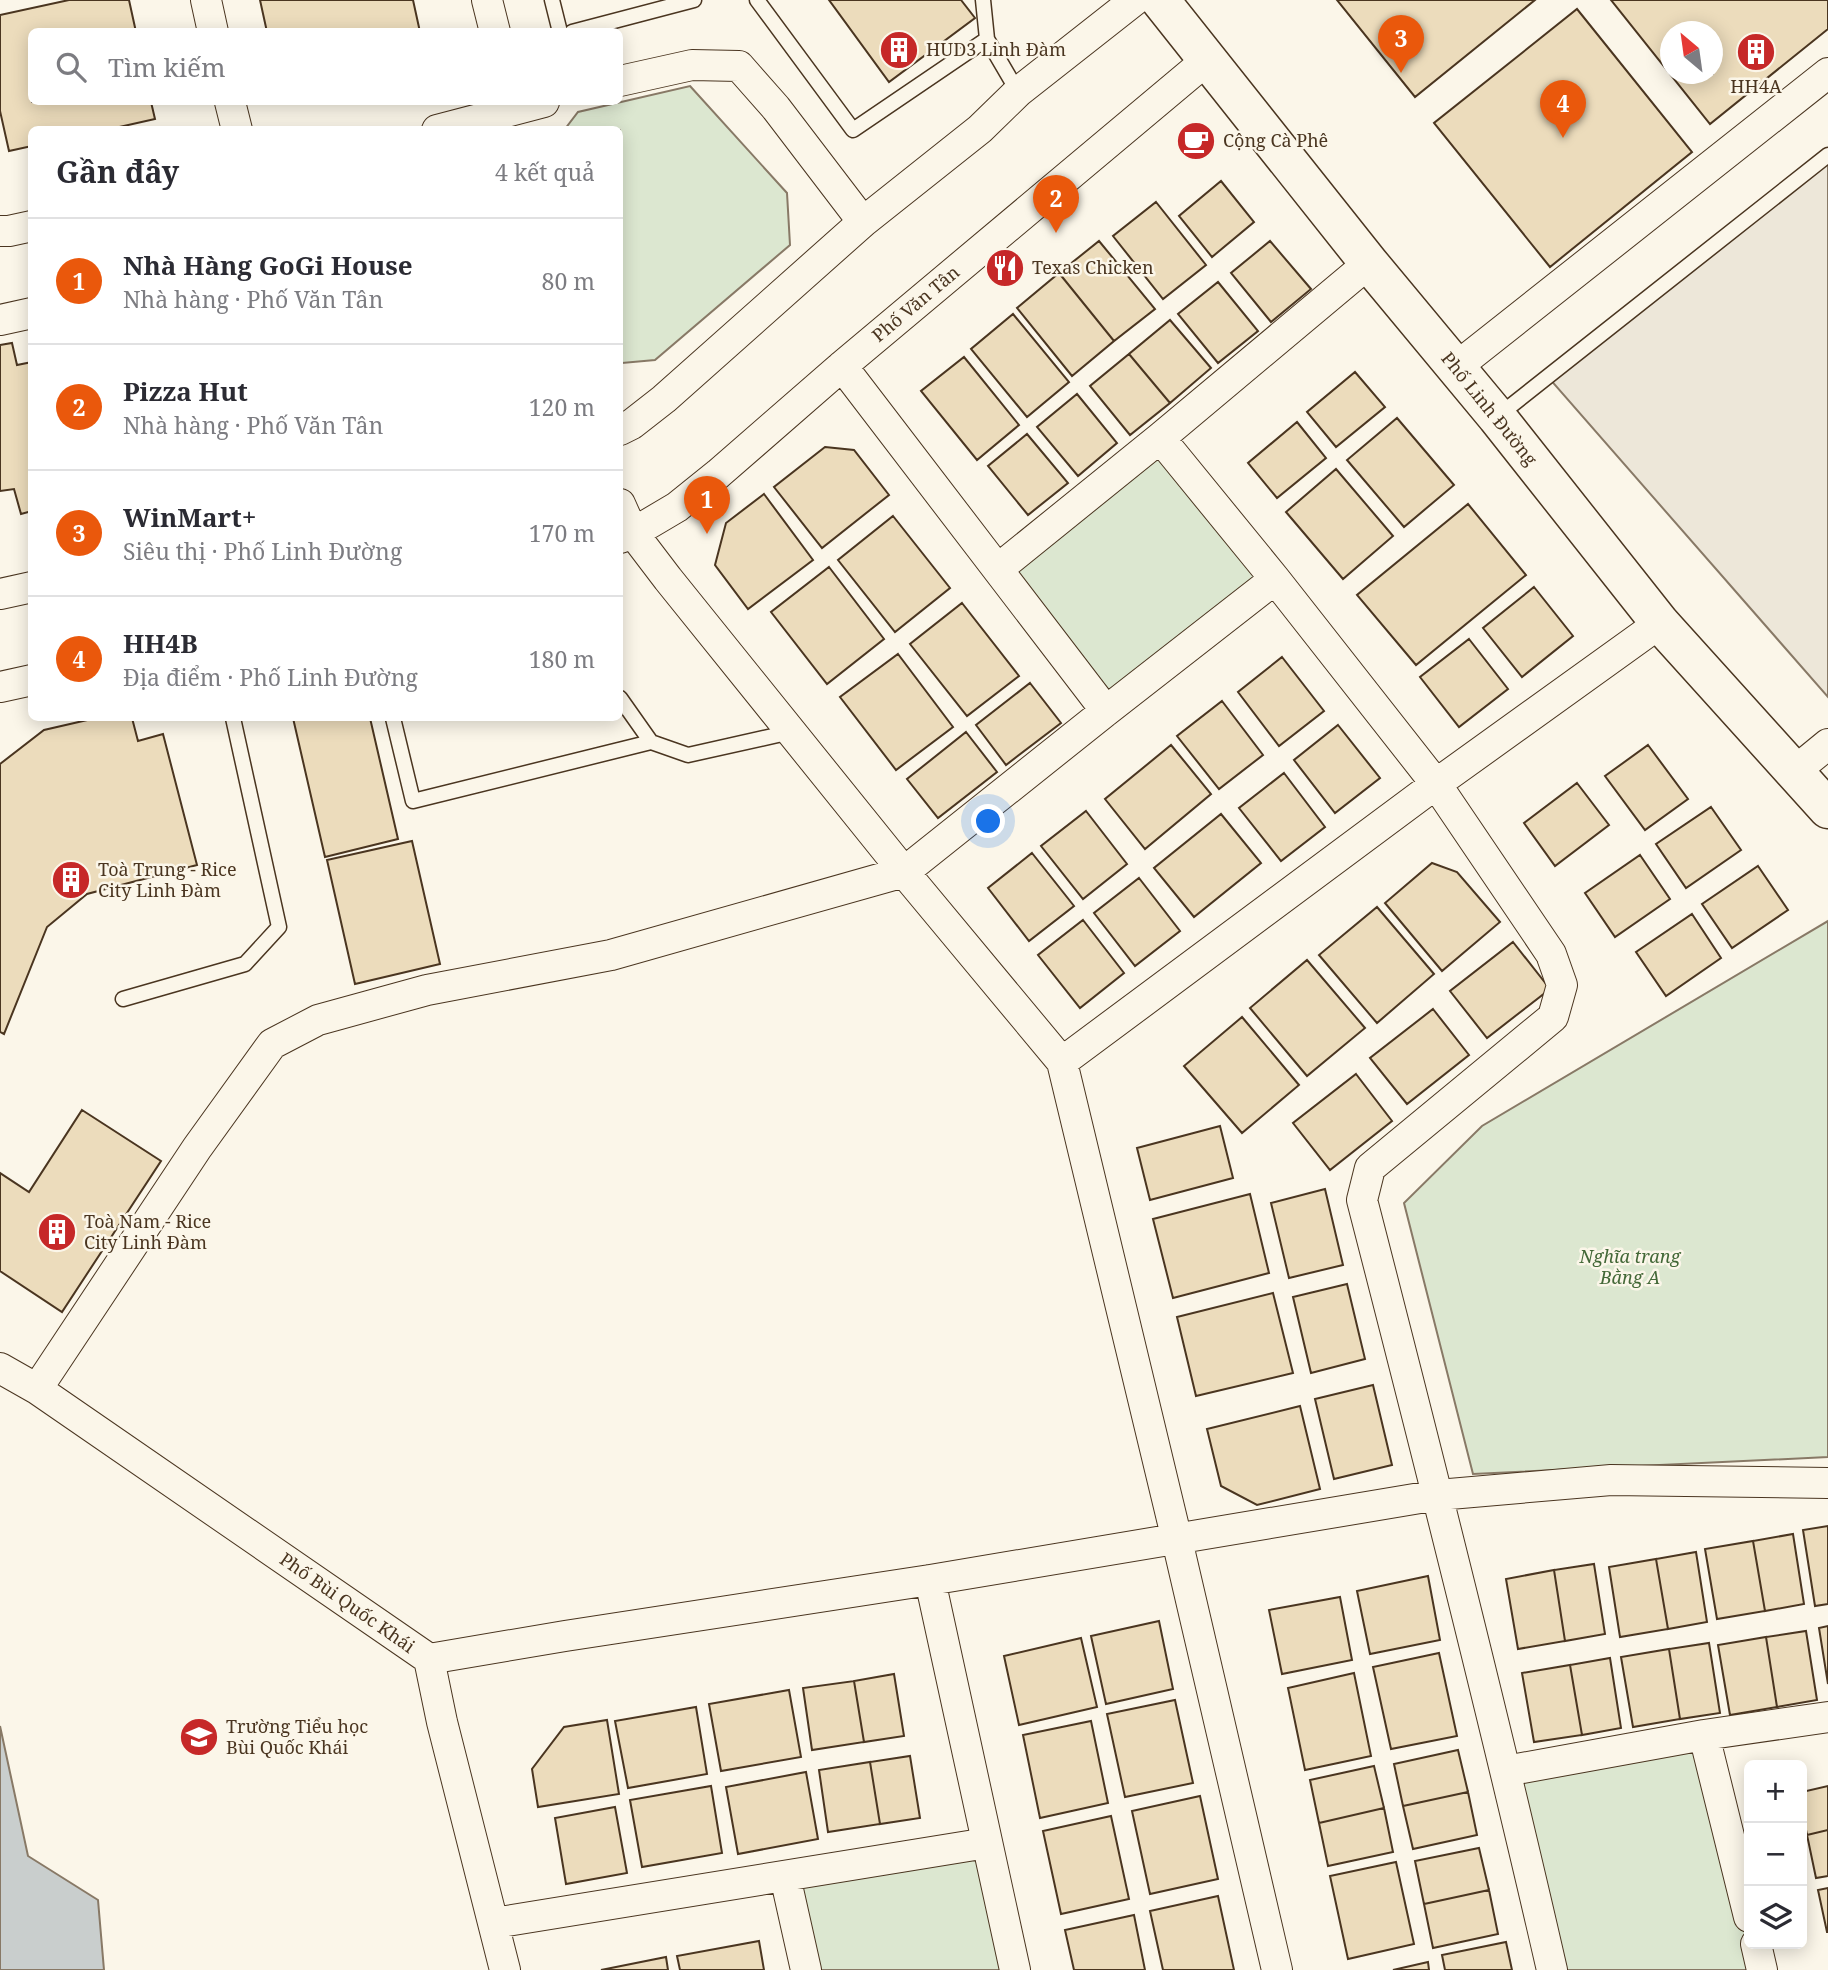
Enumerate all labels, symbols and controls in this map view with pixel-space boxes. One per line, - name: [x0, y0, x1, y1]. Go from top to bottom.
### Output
- pin: 3: [1378, 15, 1424, 73]
- north arrow: [1660, 21, 1723, 84]
- search box: [28, 28, 623, 105]
- building icon: HUD3 Linh Đàm: [878, 29, 920, 71]
- building icon: HH4A: [1735, 31, 1777, 73]
- place label: HUD3 Linh Đàm: [926, 37, 1066, 61]
- icon: search: [52, 48, 90, 86]
- text: Tìm kiếm: [108, 49, 226, 85]
- place label: HH4A: [1730, 74, 1782, 98]
- pin: 4: [1540, 80, 1586, 138]
- cafe icon: Cộng Cà Phê: [1175, 120, 1217, 162]
- place label: Cộng Cà Phê: [1223, 128, 1328, 152]
- text: Gần đây: [56, 151, 179, 192]
- text: 4 kết quả: [495, 156, 595, 188]
- pin: 2: [1033, 175, 1079, 233]
- text: Nhà Hàng GoGi House: [123, 247, 413, 283]
- restaurant icon: Texas Chicken: [984, 247, 1026, 289]
- place label: Texas Chicken: [1032, 255, 1154, 279]
- street label: Phố Văn Tân: [867, 259, 964, 347]
- text: 1: [73, 265, 86, 297]
- text: 80 m: [542, 265, 595, 297]
- text: Nhà hàng · Phố Văn Tân: [123, 283, 383, 315]
- street label: Phố Linh Đường: [1436, 346, 1543, 471]
- text: Pizza Hut: [123, 373, 248, 409]
- text: 2: [73, 391, 86, 423]
- text: 120 m: [529, 391, 595, 423]
- text: Nhà hàng · Phố Văn Tân: [123, 409, 383, 441]
- pin: 1: [684, 476, 730, 534]
- text: WinMart+: [123, 499, 256, 535]
- text: 3: [73, 517, 86, 549]
- text: 170 m: [529, 517, 595, 549]
- text: Siêu thị · Phố Linh Đường: [123, 535, 402, 567]
- text: HH4B: [123, 625, 198, 661]
- text: 4: [73, 643, 86, 675]
- text: 180 m: [529, 643, 595, 675]
- text: Địa điểm · Phố Linh Đường: [123, 661, 418, 693]
- your location: [971, 804, 1005, 838]
- place label: Toà Trung - Rice City Linh Đàm: [98, 857, 237, 902]
- building icon: Toà Trung - Rice City Linh Đàm: [50, 859, 92, 901]
- place label: Toà Nam - Rice City Linh Đàm: [84, 1209, 211, 1254]
- building icon: Toà Nam - Rice City Linh Đàm: [36, 1211, 78, 1253]
- park label: Nghĩa trang Bằng A: [1579, 1244, 1681, 1289]
- street label: Phố Bùi Quốc Khái: [275, 1547, 420, 1658]
- place label: Trường Tiểu học Bùi Quốc Khái: [226, 1714, 368, 1759]
- school or university icon: Trường Tiểu học Bùi Quốc Khái: [178, 1716, 220, 1758]
- map controls: [1744, 1760, 1807, 1949]
- button: +: [1744, 1760, 1807, 1823]
- button: −: [1744, 1823, 1807, 1886]
- button: layers: [1744, 1886, 1807, 1949]

